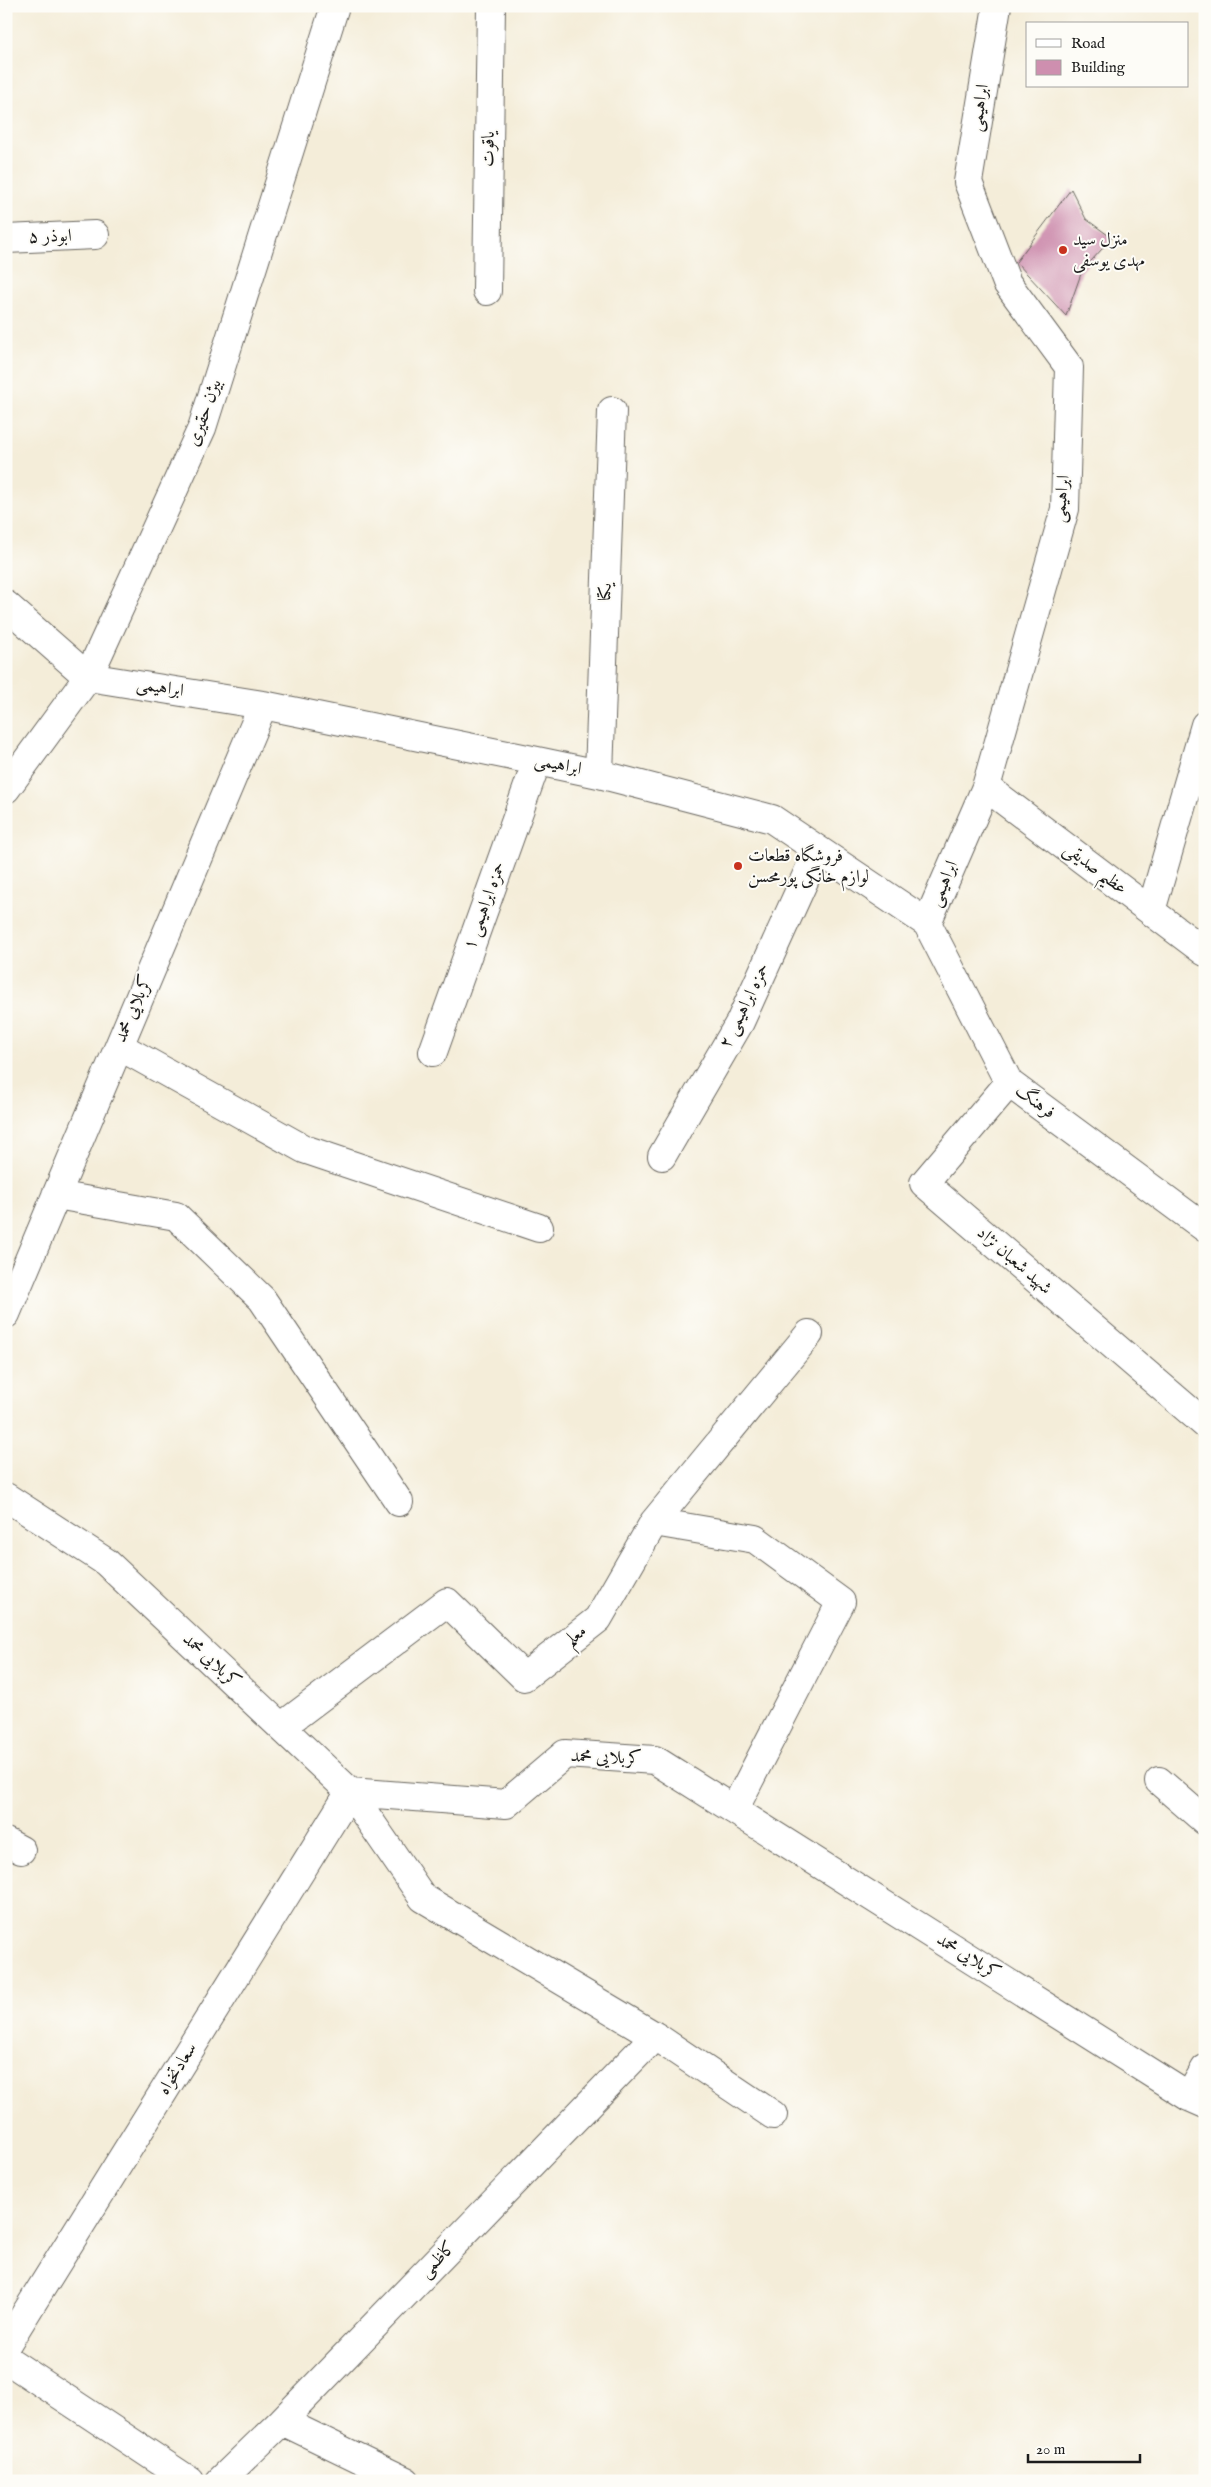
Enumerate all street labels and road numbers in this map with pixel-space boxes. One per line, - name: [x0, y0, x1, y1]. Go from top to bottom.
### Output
- street label: ابراهیمی: [965, 83, 995, 133]
- street label: یاقوت: [477, 129, 501, 167]
- street label: ابوذر ۵: [28, 225, 72, 249]
- street label: بیژن حقیری: [182, 376, 228, 450]
- street label: ابراهیمی: [1048, 474, 1076, 524]
- street label: یکتا: [594, 581, 618, 601]
- street label: ابراهیمی: [135, 673, 185, 703]
- street label: ابراهیمی: [532, 749, 584, 781]
- street label: عظیم صدیقی: [1056, 838, 1131, 904]
- street label: ابراهیمی: [924, 857, 964, 910]
- street label: حمزه ابراهیمی ۱: [458, 859, 512, 953]
- street label: حمزه ابراهیمی ۲: [714, 960, 776, 1052]
- street label: کربلایی محمد: [109, 972, 159, 1046]
- street label: فرهنگ: [1010, 1078, 1061, 1125]
- street label: شهید شعبان نژاد: [972, 1222, 1056, 1300]
- street label: معلم: [560, 1620, 595, 1656]
- street label: کربلایی محمد: [177, 1628, 245, 1694]
- street label: کربلایی محمد: [570, 1745, 642, 1771]
- street label: کربلایی محمد: [932, 1928, 1004, 1986]
- street label: سعادتخواه: [153, 2039, 203, 2099]
- street label: کاظمی: [415, 2237, 461, 2283]

